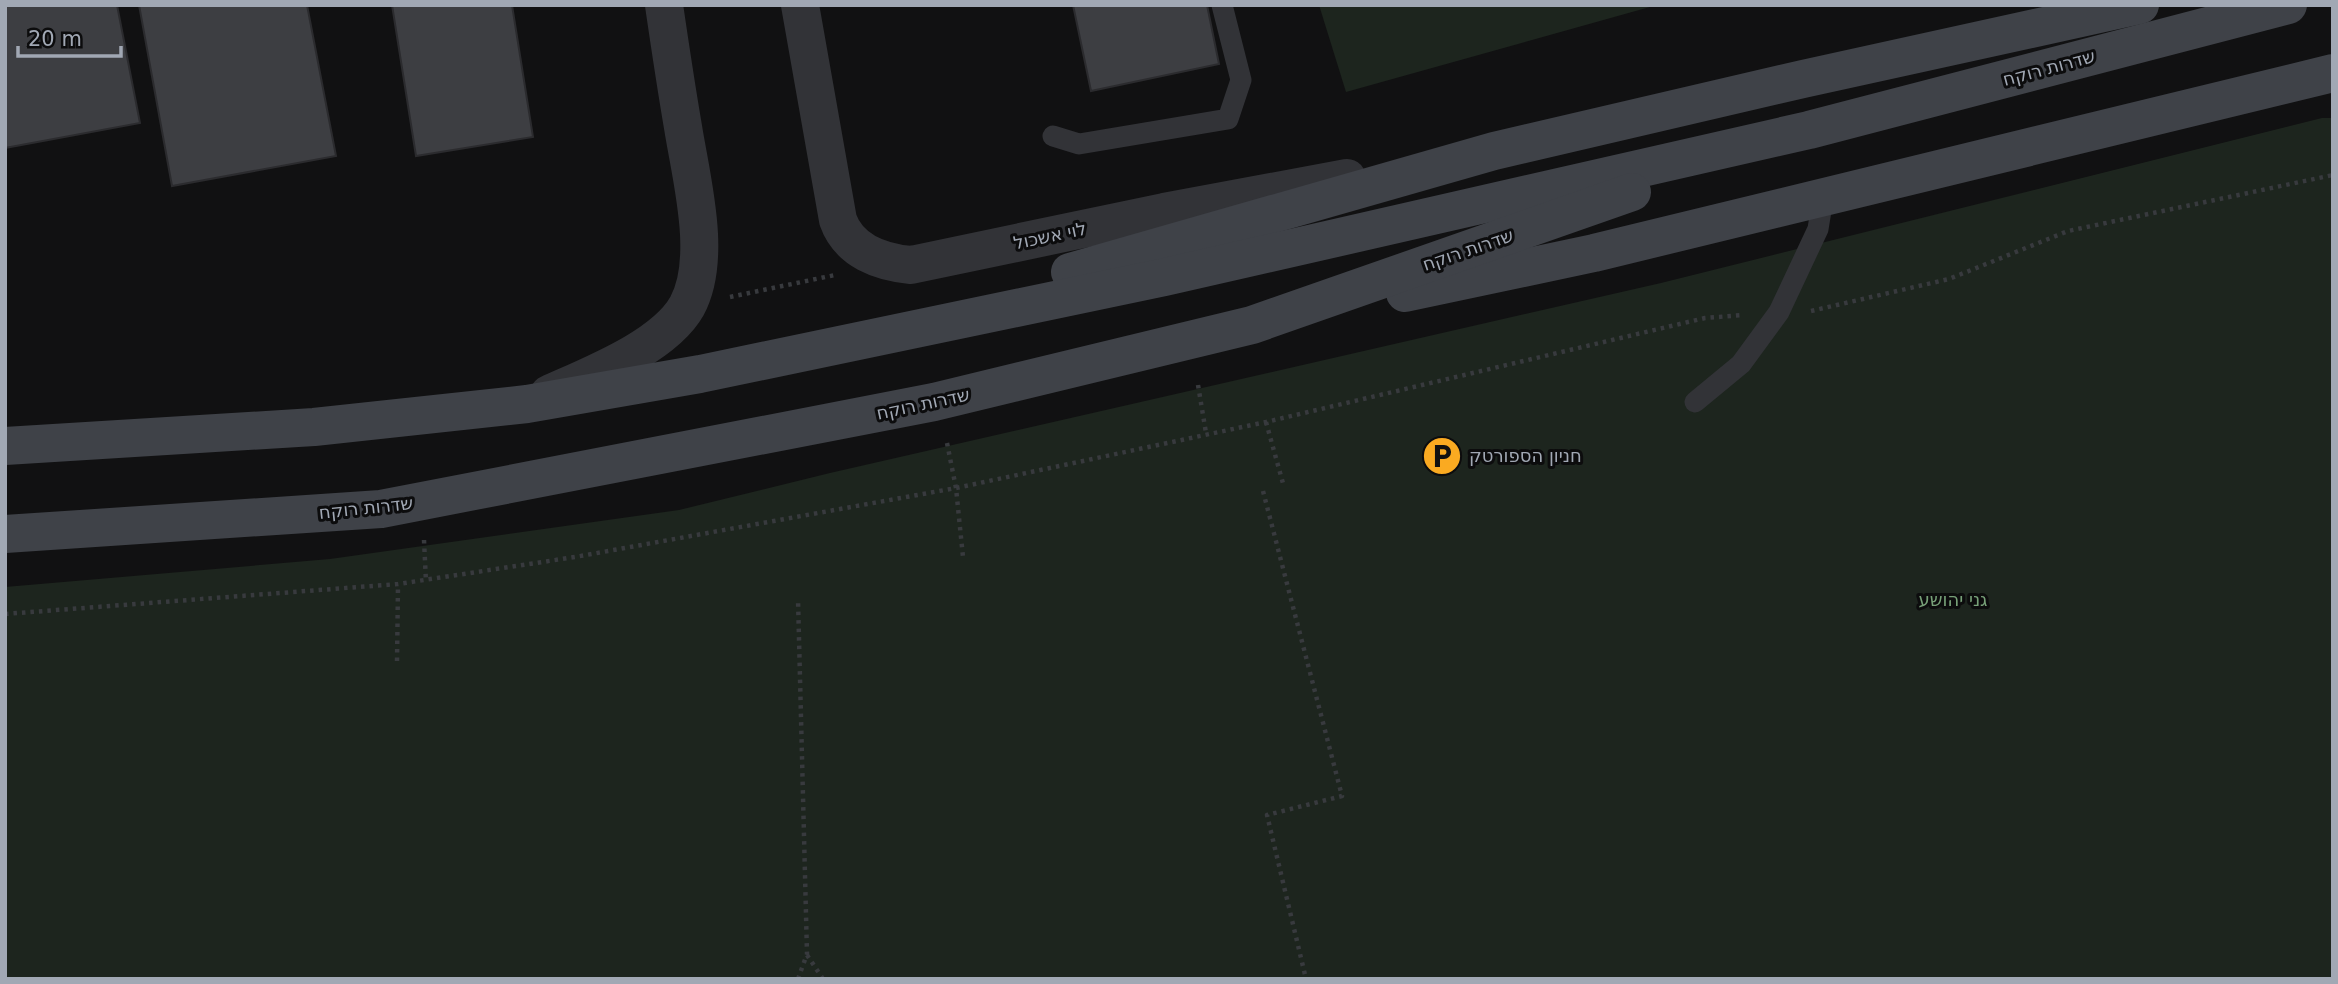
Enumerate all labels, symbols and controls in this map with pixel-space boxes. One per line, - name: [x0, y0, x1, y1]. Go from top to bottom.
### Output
- scale bar: [18, 14, 121, 58]
- text: 20 m: [28, 27, 82, 51]
- street label: שדרות רוקח: [2000, 45, 2097, 90]
- street label: לוי אשכול: [1011, 218, 1088, 254]
- street label: שדרות רוקח: [1420, 224, 1516, 275]
- street label: שדרות רוקח: [874, 383, 971, 424]
- parking icon: חניון הספורטק: [1421, 435, 1463, 477]
- place label: חניון הספורטק: [1469, 445, 1582, 466]
- street label: שדרות רוקח: [318, 492, 414, 523]
- park label: גני יהושע: [1918, 589, 1988, 610]

